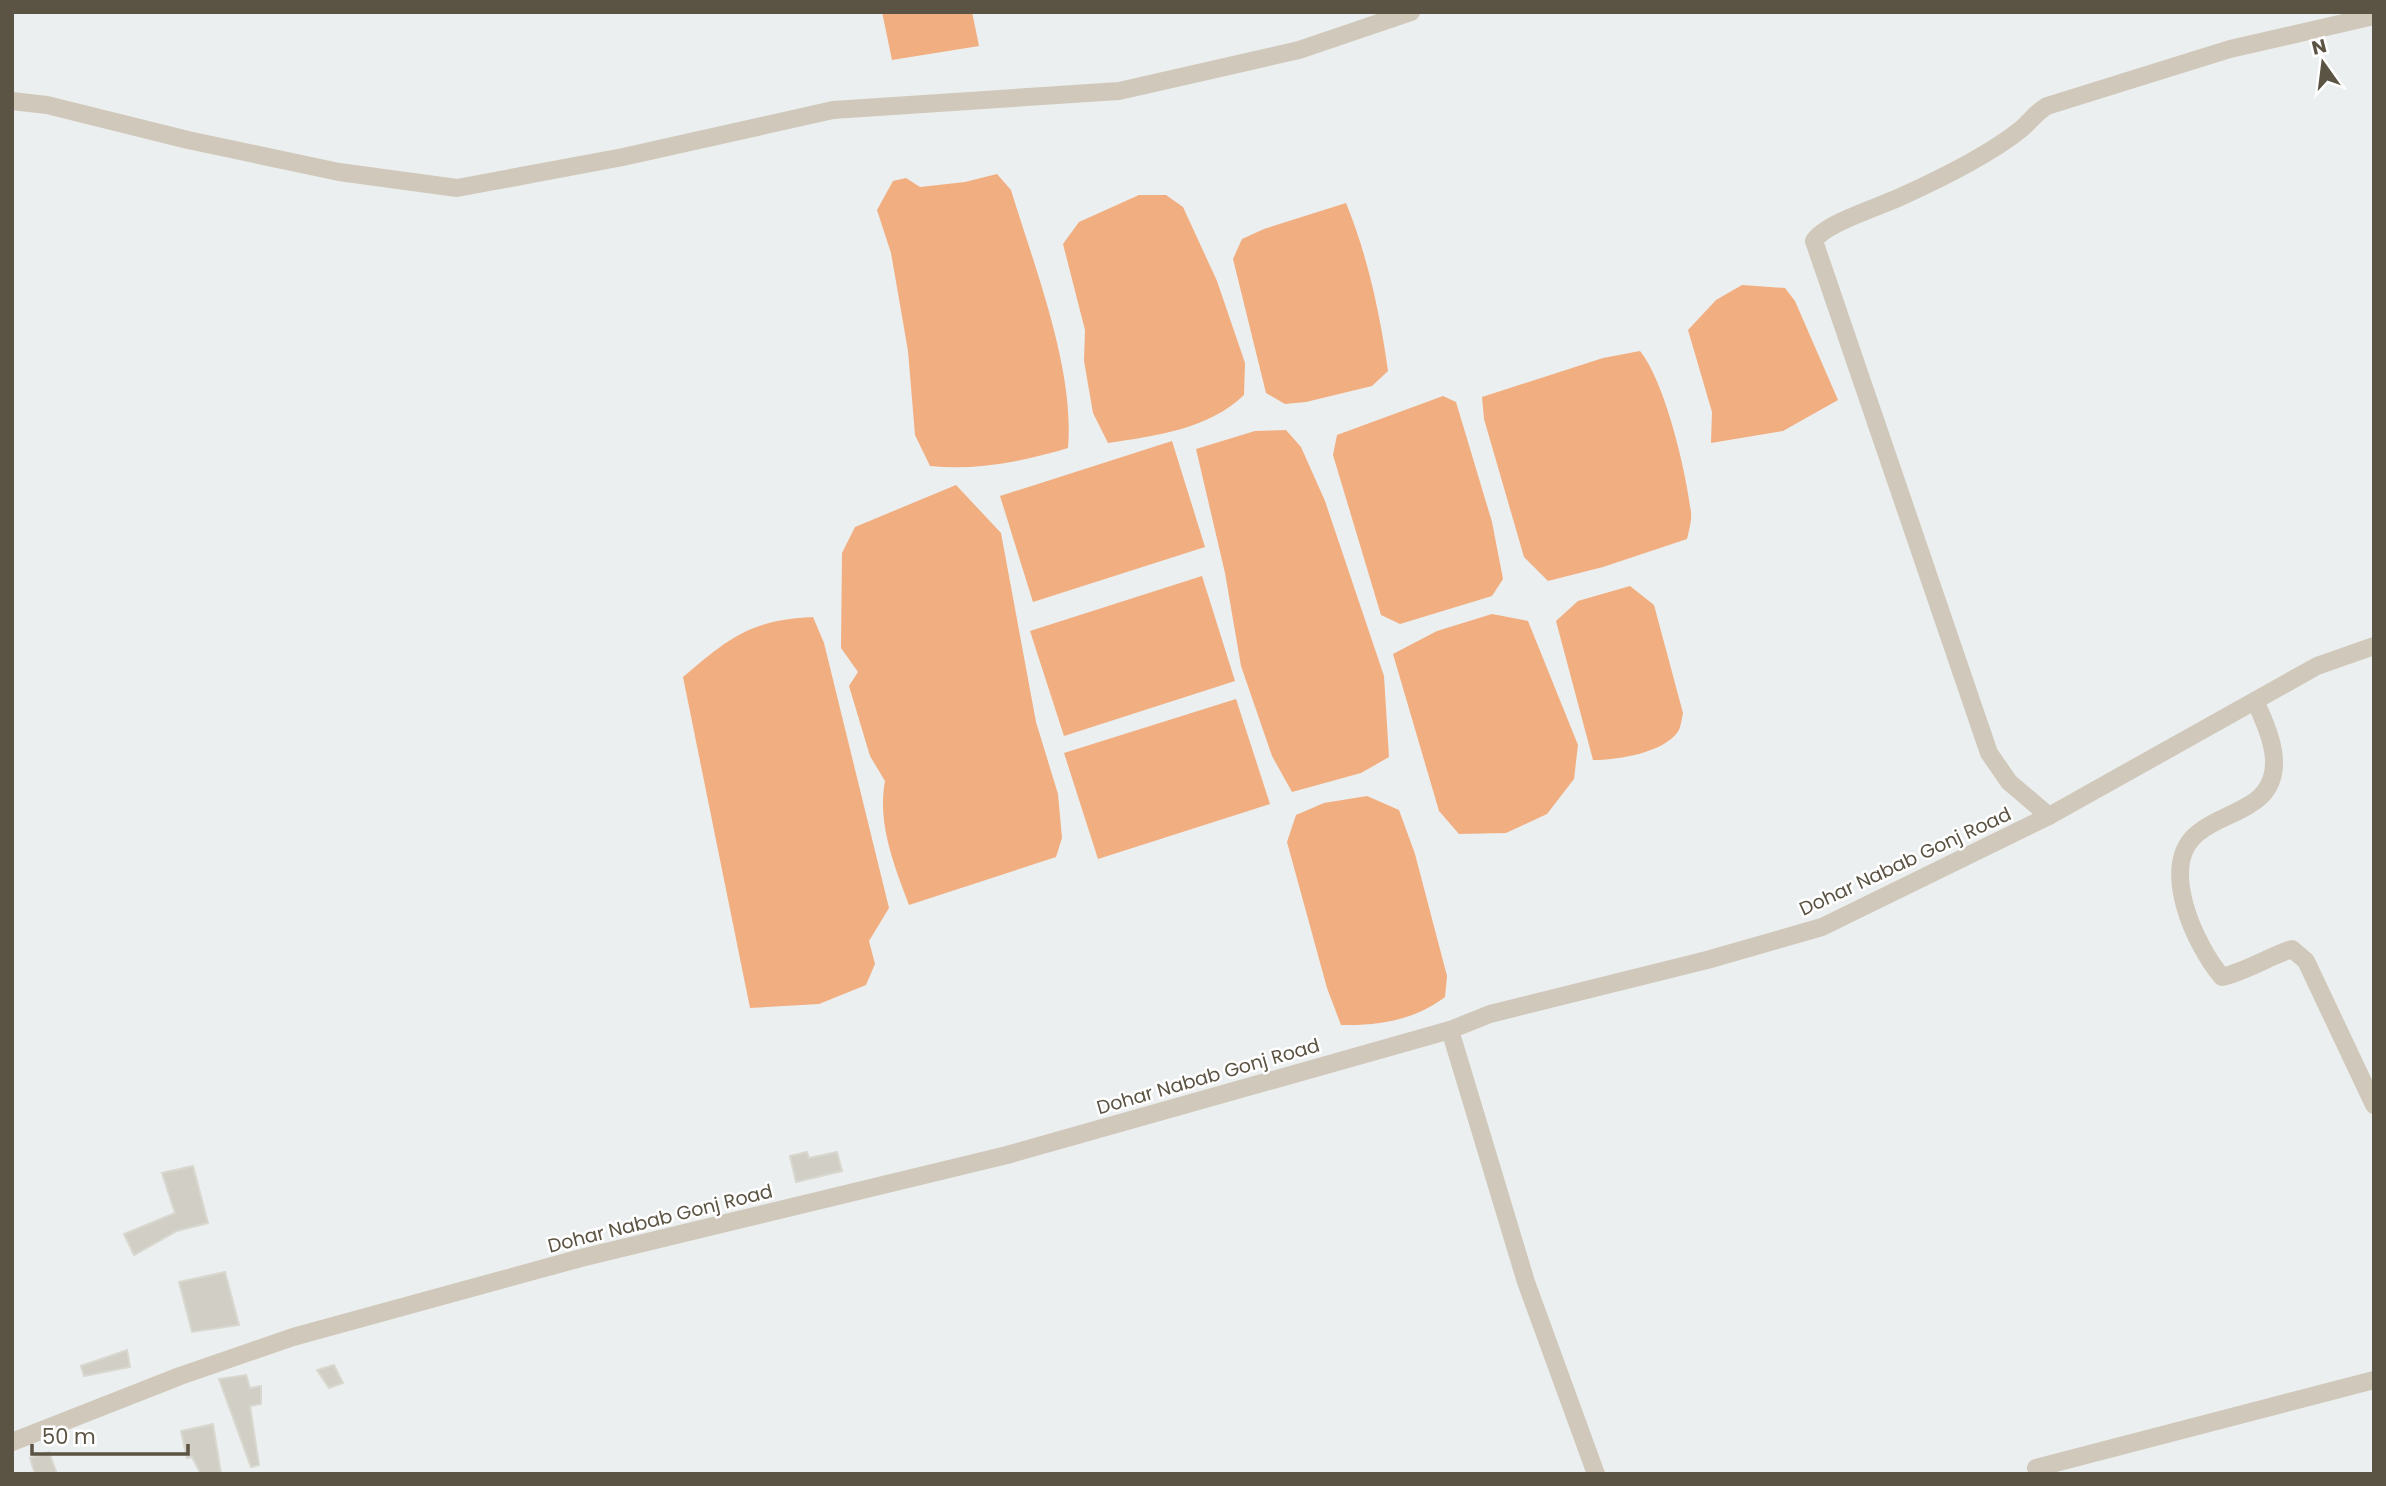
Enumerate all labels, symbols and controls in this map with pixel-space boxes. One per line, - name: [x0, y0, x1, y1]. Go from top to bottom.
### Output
- north arrow: [2288, 28, 2358, 98]
- text: N: [2309, 32, 2329, 62]
- street label: Dohar Nabab Gonj Road: [1795, 800, 2016, 922]
- street label: Dohar Nabab Gonj Road: [1093, 1032, 1323, 1121]
- street label: Dohar Nabab Gonj Road: [545, 1177, 775, 1260]
- scale bar: [32, 1412, 187, 1456]
- text: 50 m: [42, 1422, 96, 1451]

